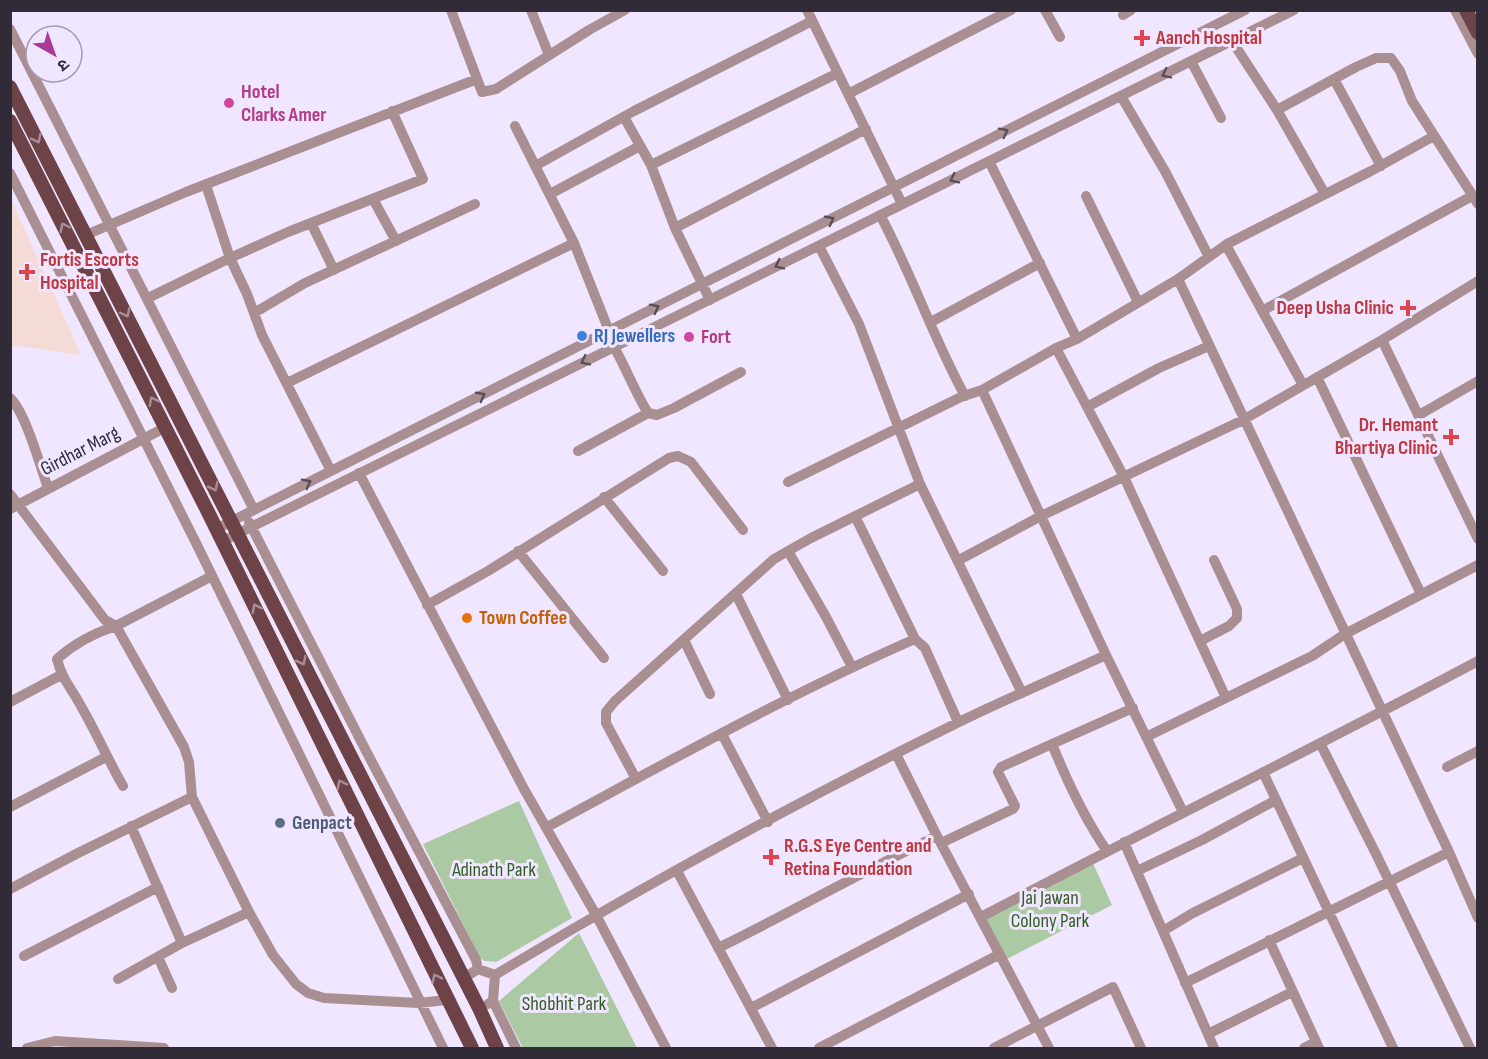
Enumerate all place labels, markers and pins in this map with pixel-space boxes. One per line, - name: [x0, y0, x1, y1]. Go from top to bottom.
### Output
- place label: Aanch Hospital: [1155, 26, 1262, 50]
- marker: Aanch Hospital: [1133, 29, 1151, 47]
- place label: Hotel Clarks Amer: [241, 80, 326, 127]
- marker: Hotel Clarks Amer: [222, 96, 236, 110]
- place label: Fortis Escorts Hospital: [40, 248, 139, 295]
- marker: Fortis Escorts Hospital: [18, 263, 36, 281]
- place label: Deep Usha Clinic: [1276, 296, 1394, 320]
- marker: Deep Usha Clinic: [1399, 299, 1417, 317]
- place label: RJ Jewellers: [594, 324, 676, 348]
- place label: Fort: [701, 325, 731, 349]
- marker: RJ Jewellers: [575, 329, 589, 343]
- marker: Fort: [682, 330, 696, 344]
- place label: Dr. Hemant Bhartiya Clinic: [1335, 413, 1438, 460]
- marker: Dr. Hemant Bhartiya Clinic: [1442, 428, 1460, 446]
- place label: Town Coffee: [479, 606, 567, 630]
- marker: Town Coffee: [460, 611, 474, 625]
- place label: Genpact: [292, 811, 352, 835]
- marker: Genpact: [273, 816, 287, 830]
- place label: R.G.S Eye Centre and Retina Foundation: [784, 834, 931, 881]
- marker: R.G.S Eye Centre and Retina Foundation: [762, 848, 780, 866]

